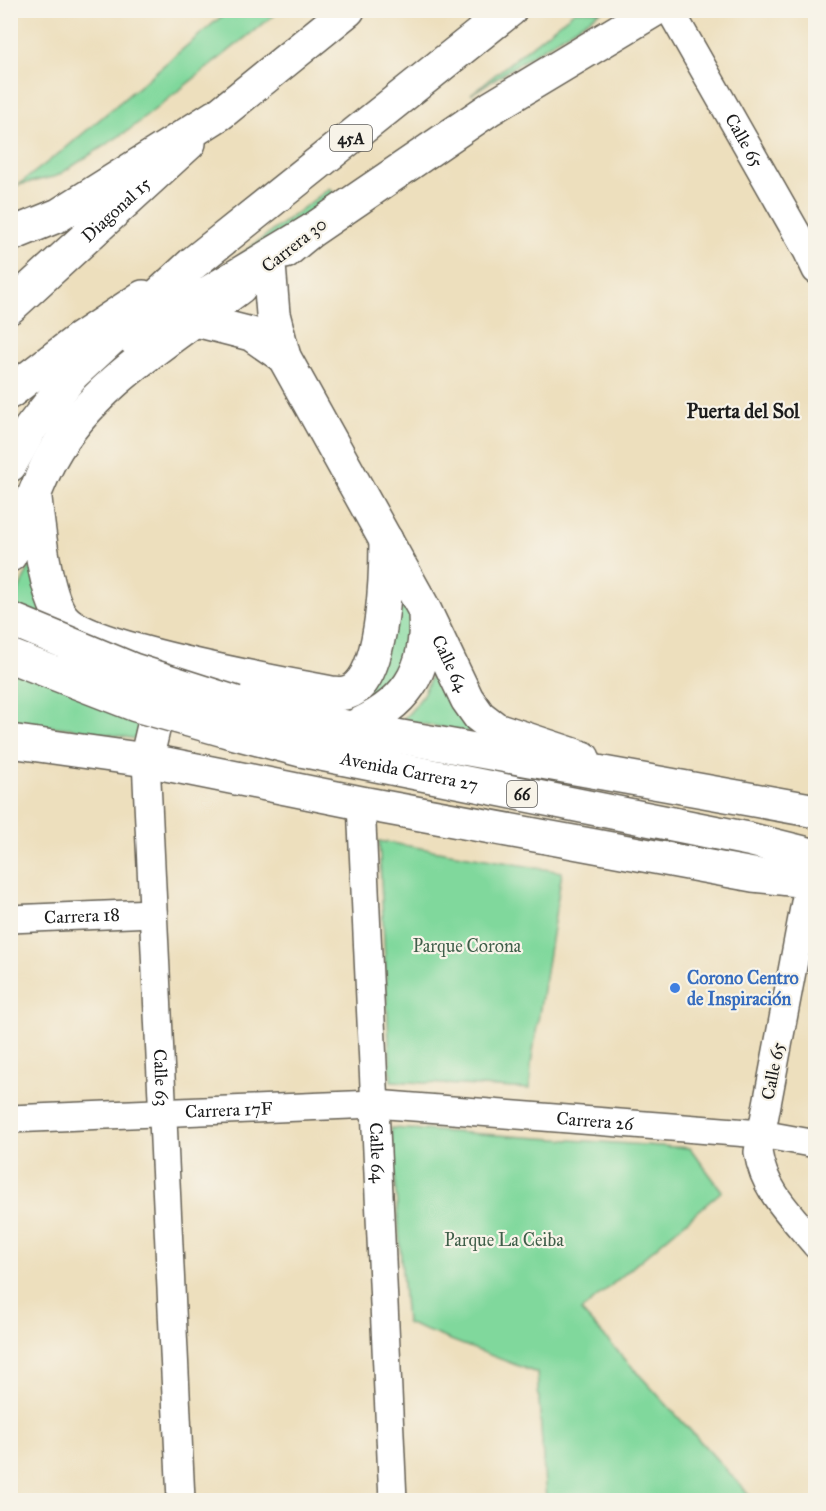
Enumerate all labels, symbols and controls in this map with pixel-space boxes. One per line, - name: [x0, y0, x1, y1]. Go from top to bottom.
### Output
- street label: Calle 65: [720, 110, 768, 172]
- road number: 45A: [330, 125, 372, 151]
- street label: Diagonal 15: [77, 172, 156, 247]
- street label: Carrera 30: [257, 213, 331, 277]
- district label: Puerta del Sol: [687, 399, 800, 423]
- street label: Calle 64: [427, 631, 473, 696]
- street label: Avenida Carrera 27: [338, 747, 480, 796]
- road number: 66: [507, 781, 537, 807]
- street label: Carrera 18: [44, 903, 120, 929]
- park label: Parque Corona: [413, 935, 522, 958]
- place label: Corono Centro de Inspiración: [687, 967, 799, 1011]
- marker: Corono Centro de Inspiración: [668, 981, 682, 995]
- street label: Calle 65: [757, 1040, 790, 1102]
- street label: Calle 63: [149, 1048, 173, 1107]
- street label: Carrera 17F: [185, 1097, 273, 1123]
- street label: Carrera 26: [556, 1107, 635, 1135]
- street label: Calle 64: [365, 1122, 389, 1184]
- park label: Parque La Ceiba: [444, 1229, 564, 1252]

